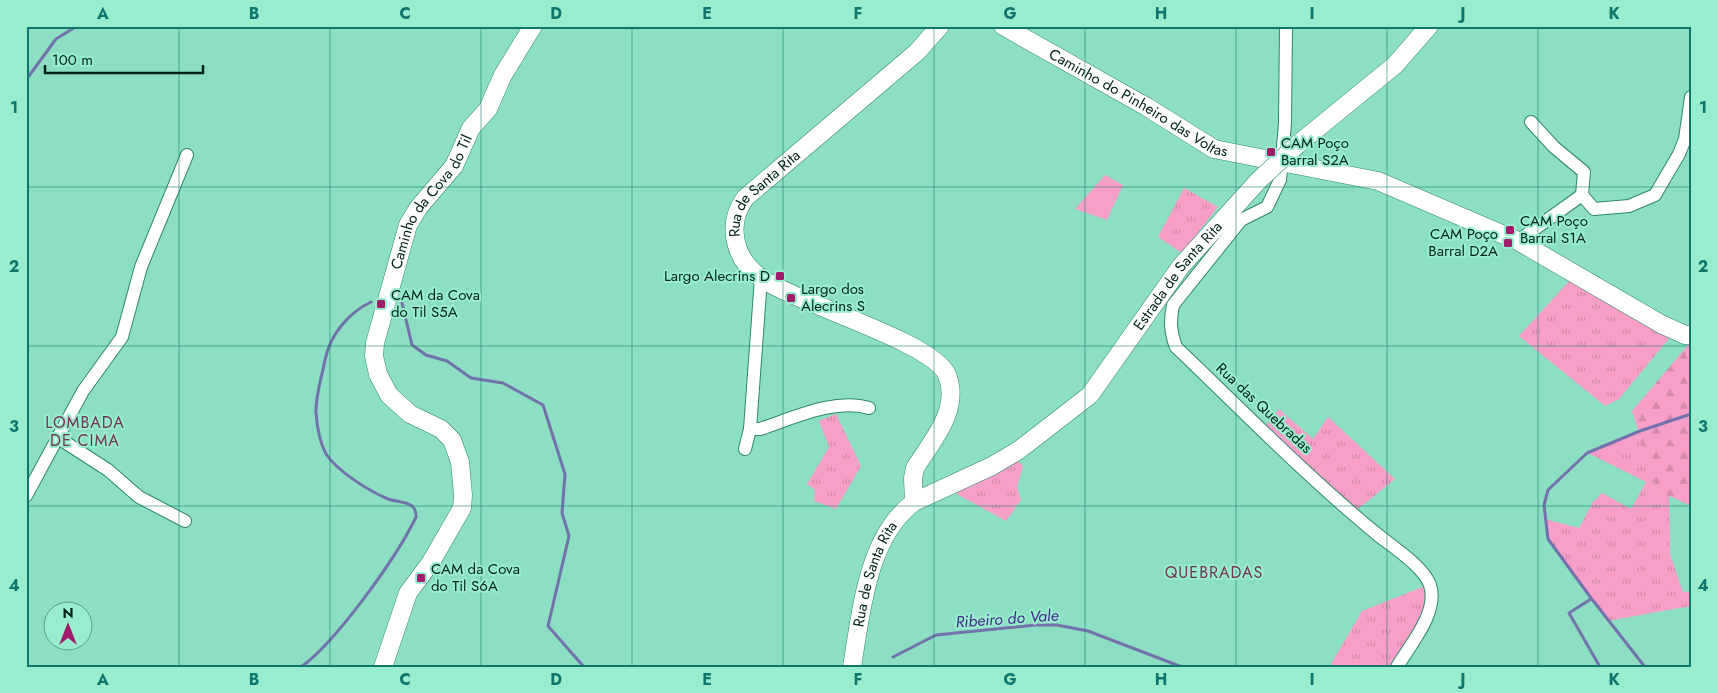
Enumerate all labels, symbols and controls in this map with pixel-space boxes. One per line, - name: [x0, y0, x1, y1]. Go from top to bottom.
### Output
- text: A: [96, 2, 109, 25]
- text: B: [249, 2, 259, 25]
- text: C: [399, 2, 411, 25]
- text: D: [550, 2, 562, 25]
- text: E: [702, 2, 712, 25]
- text: F: [854, 2, 862, 25]
- text: G: [1003, 2, 1017, 25]
- text: H: [1155, 2, 1167, 25]
- text: I: [1309, 2, 1315, 25]
- text: J: [1457, 2, 1466, 25]
- text: K: [1608, 2, 1620, 25]
- scale bar: [45, 42, 202, 74]
- street label: Caminho do Pinheiro das Voltas: [1045, 43, 1229, 162]
- text: 100 m: [52, 49, 93, 71]
- text: 1: [10, 96, 18, 119]
- text: 1: [1699, 96, 1707, 119]
- street label: Caminho da Cova do Til: [385, 131, 478, 272]
- place label: CAM Poço Barral S2A: [1281, 132, 1349, 171]
- street label: Rua de Santa Rita: [723, 145, 805, 238]
- marker: CAM Poço Barral S2A: [1265, 146, 1277, 158]
- place label: CAM Poço Barral S1A: [1520, 210, 1588, 249]
- street label: Estrada de Santa Rita: [1128, 216, 1227, 335]
- place label: CAM Poço Barral D2A: [1428, 223, 1498, 262]
- marker: CAM Poço Barral S1A: [1504, 224, 1516, 236]
- marker: CAM Poço Barral D2A: [1502, 237, 1514, 249]
- text: 2: [9, 255, 19, 278]
- text: 2: [1698, 255, 1708, 278]
- place label: Largo Alecrins D: [664, 265, 770, 287]
- marker: Largo Alecrins D: [774, 270, 786, 282]
- place label: Largo dos Alecrins S: [801, 278, 865, 317]
- place label: CAM da Cova do Til S5A: [391, 284, 480, 323]
- marker: Largo dos Alecrins S: [785, 292, 797, 304]
- marker: CAM da Cova do Til S5A: [375, 298, 387, 310]
- street label: Rua das Quebradas: [1211, 358, 1317, 458]
- district label: LOMBADA DE CIMA: [45, 411, 125, 452]
- text: 3: [9, 415, 19, 438]
- text: 3: [1698, 415, 1708, 438]
- street label: Rua de Santa Rita: [847, 517, 903, 629]
- place label: CAM da Cova do Til S6A: [431, 558, 520, 597]
- district label: QUEBRADAS: [1165, 561, 1263, 584]
- marker: CAM da Cova do Til S6A: [415, 572, 427, 584]
- text: 4: [8, 574, 20, 597]
- text: 4: [1697, 574, 1709, 597]
- north arrow: [42, 600, 92, 650]
- text: N: [62, 603, 74, 623]
- water label: Ribeiro do Vale: [955, 603, 1059, 634]
- text: A: [96, 668, 109, 691]
- text: B: [249, 668, 259, 691]
- text: C: [399, 668, 411, 691]
- text: D: [550, 668, 562, 691]
- text: E: [702, 668, 712, 691]
- text: F: [854, 668, 862, 691]
- text: G: [1003, 668, 1017, 691]
- text: H: [1155, 668, 1167, 691]
- text: I: [1309, 668, 1315, 691]
- text: J: [1457, 668, 1466, 691]
- text: K: [1608, 668, 1620, 691]

